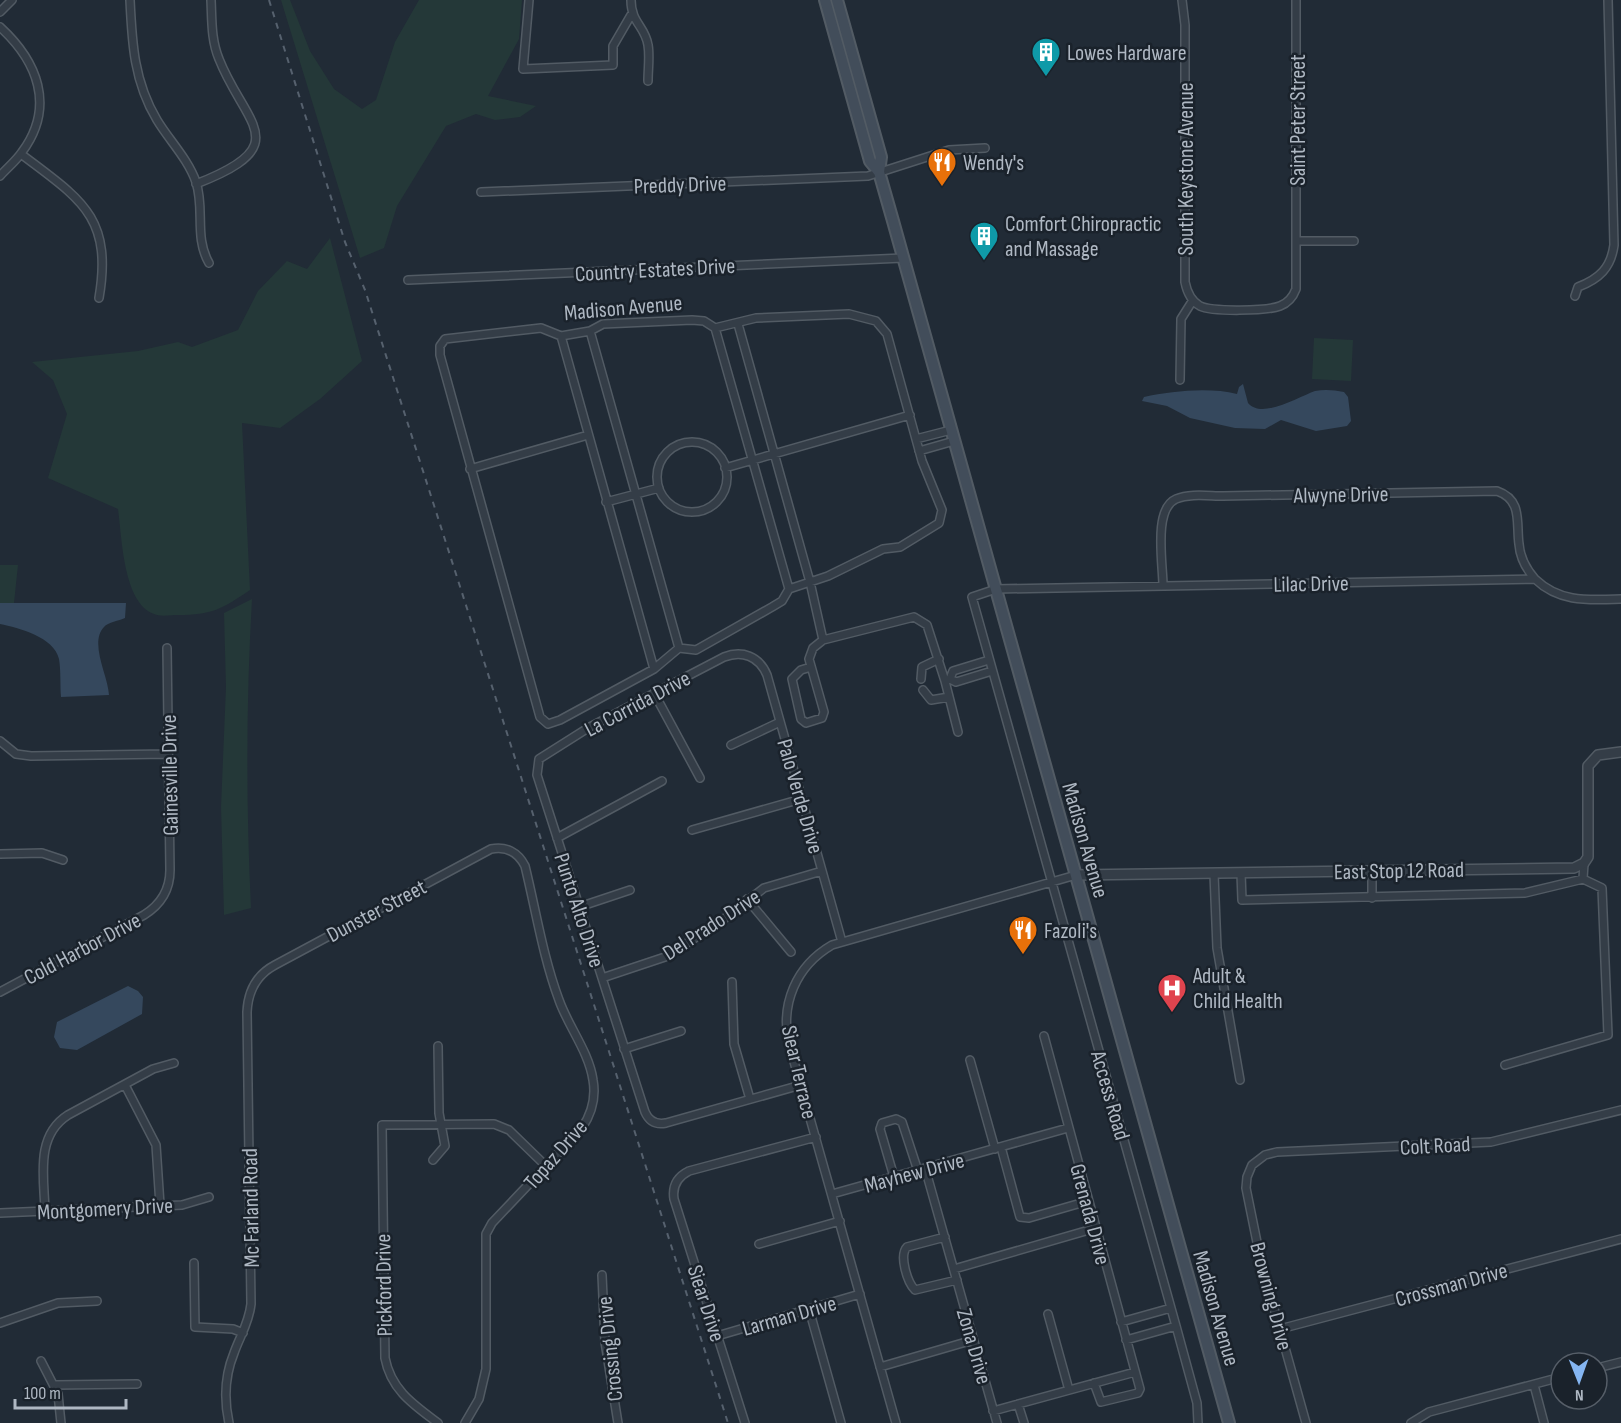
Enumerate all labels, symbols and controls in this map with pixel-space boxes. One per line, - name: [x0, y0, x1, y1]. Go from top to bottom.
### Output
- building icon: Lowes Hardware: [1030, 36, 1062, 78]
- place label: Lowes Hardware: [1067, 40, 1187, 67]
- street label: Saint Peter Street: [1285, 54, 1312, 186]
- street label: South Keystone Avenue: [1173, 82, 1200, 256]
- restaurant icon: Wendy's: [926, 146, 958, 188]
- place label: Wendy's: [963, 150, 1024, 177]
- street label: Preddy Drive: [633, 170, 727, 201]
- place label: Comfort Chiropractic and Massage: [1005, 211, 1162, 263]
- building icon: Comfort Chiropractic and Massage: [968, 220, 1000, 262]
- street label: Country Estates Drive: [574, 253, 736, 288]
- street label: Madison Avenue: [563, 290, 683, 327]
- street label: Alwyne Drive: [1292, 481, 1389, 510]
- street label: Lilac Drive: [1273, 570, 1349, 599]
- street label: La Corrida Drive: [580, 665, 695, 743]
- street label: Gainesville Drive: [156, 714, 185, 836]
- street label: Palo Verde Drive: [770, 736, 829, 857]
- street label: Madison Avenue: [1055, 780, 1114, 901]
- street label: Punto Alto Drive: [547, 850, 610, 971]
- street label: East Stop 12 Road: [1334, 857, 1464, 886]
- street label: Dunster Street: [322, 874, 431, 949]
- street label: Del Prado Drive: [658, 884, 766, 967]
- street label: Cold Harbor Drive: [19, 907, 146, 991]
- restaurant icon: Fazoli's: [1007, 914, 1039, 956]
- place label: Fazoli's: [1044, 918, 1097, 945]
- place label: Adult & Child Health: [1192, 963, 1283, 1015]
- hospital icon: Adult & Child Health: [1156, 972, 1188, 1014]
- street label: Siear Terrace: [775, 1023, 822, 1122]
- street label: Access Road: [1084, 1047, 1135, 1143]
- street label: Topaz Drive: [518, 1114, 594, 1196]
- street label: Colt Road: [1399, 1131, 1471, 1162]
- street label: Mayhew Drive: [861, 1147, 967, 1200]
- street label: Mc Farland Road: [237, 1148, 266, 1268]
- street label: Grenada Drive: [1063, 1161, 1116, 1268]
- street label: Montgomery Drive: [36, 1192, 174, 1227]
- street label: Pickford Drive: [370, 1233, 399, 1337]
- street label: Browning Drive: [1243, 1239, 1298, 1353]
- street label: Madison Avenue: [1186, 1248, 1245, 1369]
- street label: Crossman Drive: [1392, 1258, 1510, 1313]
- street label: Siear Drive: [681, 1262, 731, 1345]
- street label: Larman Drive: [739, 1290, 840, 1343]
- street label: Crossing Drive: [592, 1295, 629, 1403]
- street label: Zona Drive: [950, 1305, 997, 1387]
- north arrow: [1549, 1351, 1609, 1411]
- scale bar: [15, 1372, 126, 1410]
- text: 100 m: [24, 1383, 61, 1404]
- text: N: [1575, 1385, 1584, 1404]

